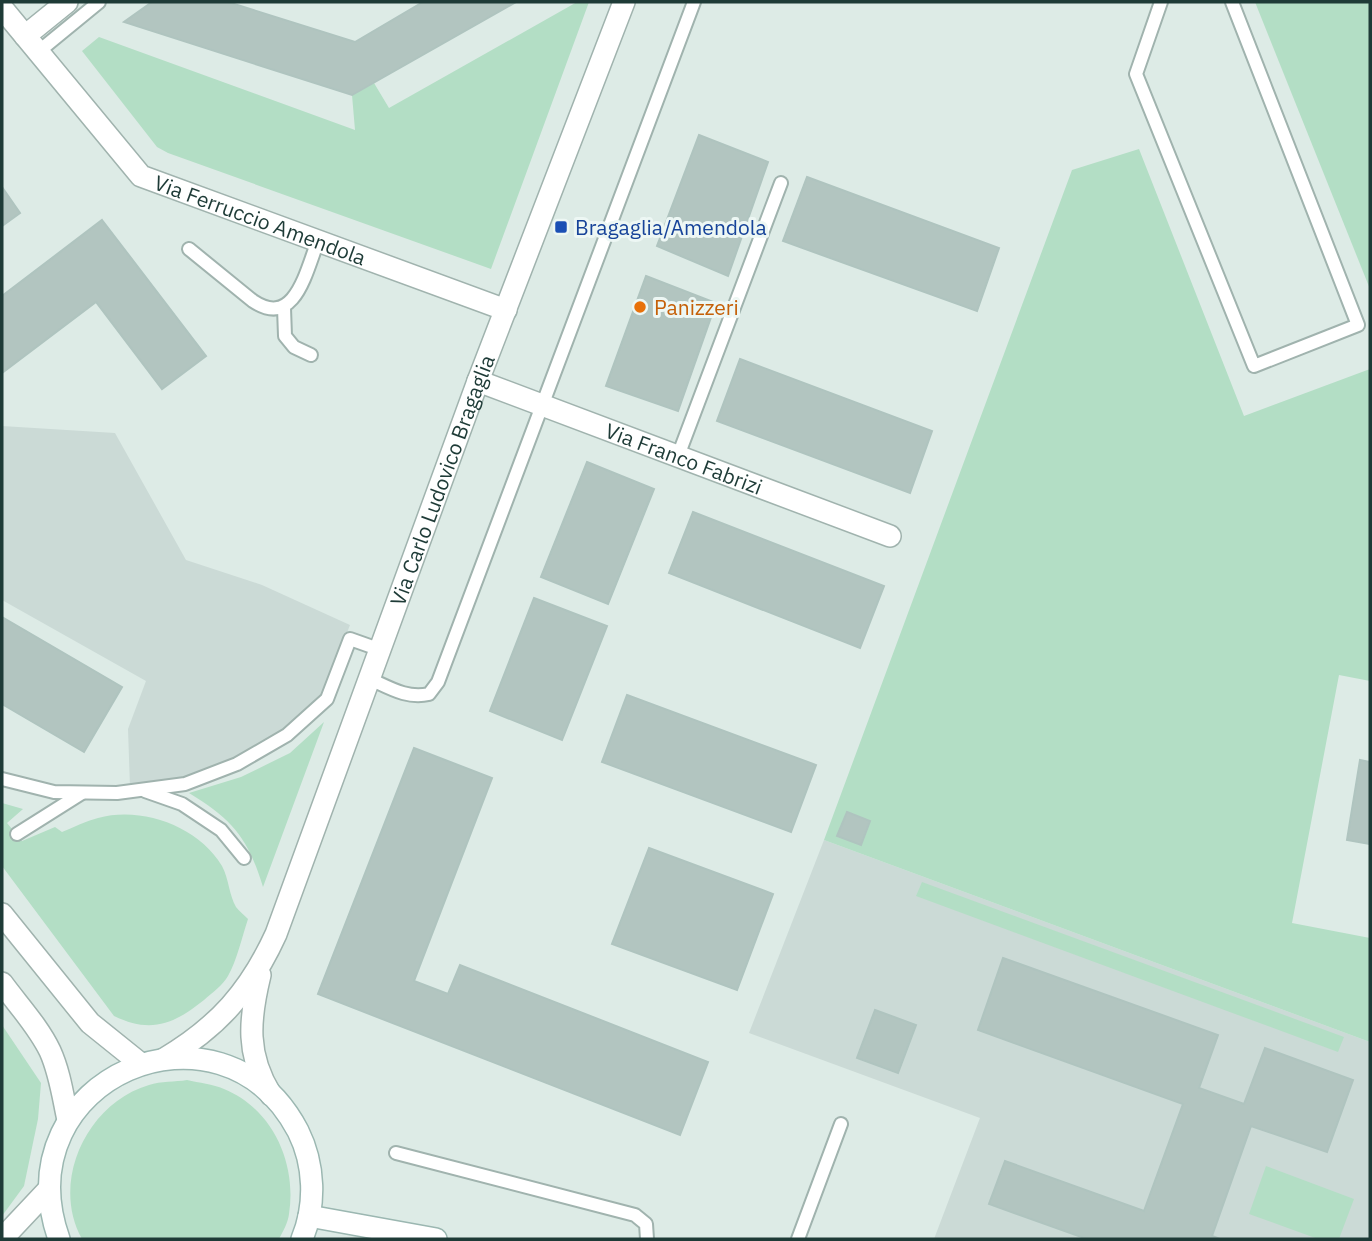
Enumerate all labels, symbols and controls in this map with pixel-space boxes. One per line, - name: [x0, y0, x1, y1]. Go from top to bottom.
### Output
- street label: Via Ferruccio Amendola: [150, 168, 370, 271]
- place label: Bragaglia/Amendola: [575, 213, 767, 241]
- marker: Bragaglia/Amendola: [553, 219, 569, 235]
- place label: Panizzeri: [654, 293, 739, 321]
- marker: Panizzeri: [632, 299, 648, 315]
- street label: Via Carlo Ludovico Bragaglia: [383, 351, 501, 610]
- street label: Via Franco Fabrizi: [601, 416, 766, 501]

